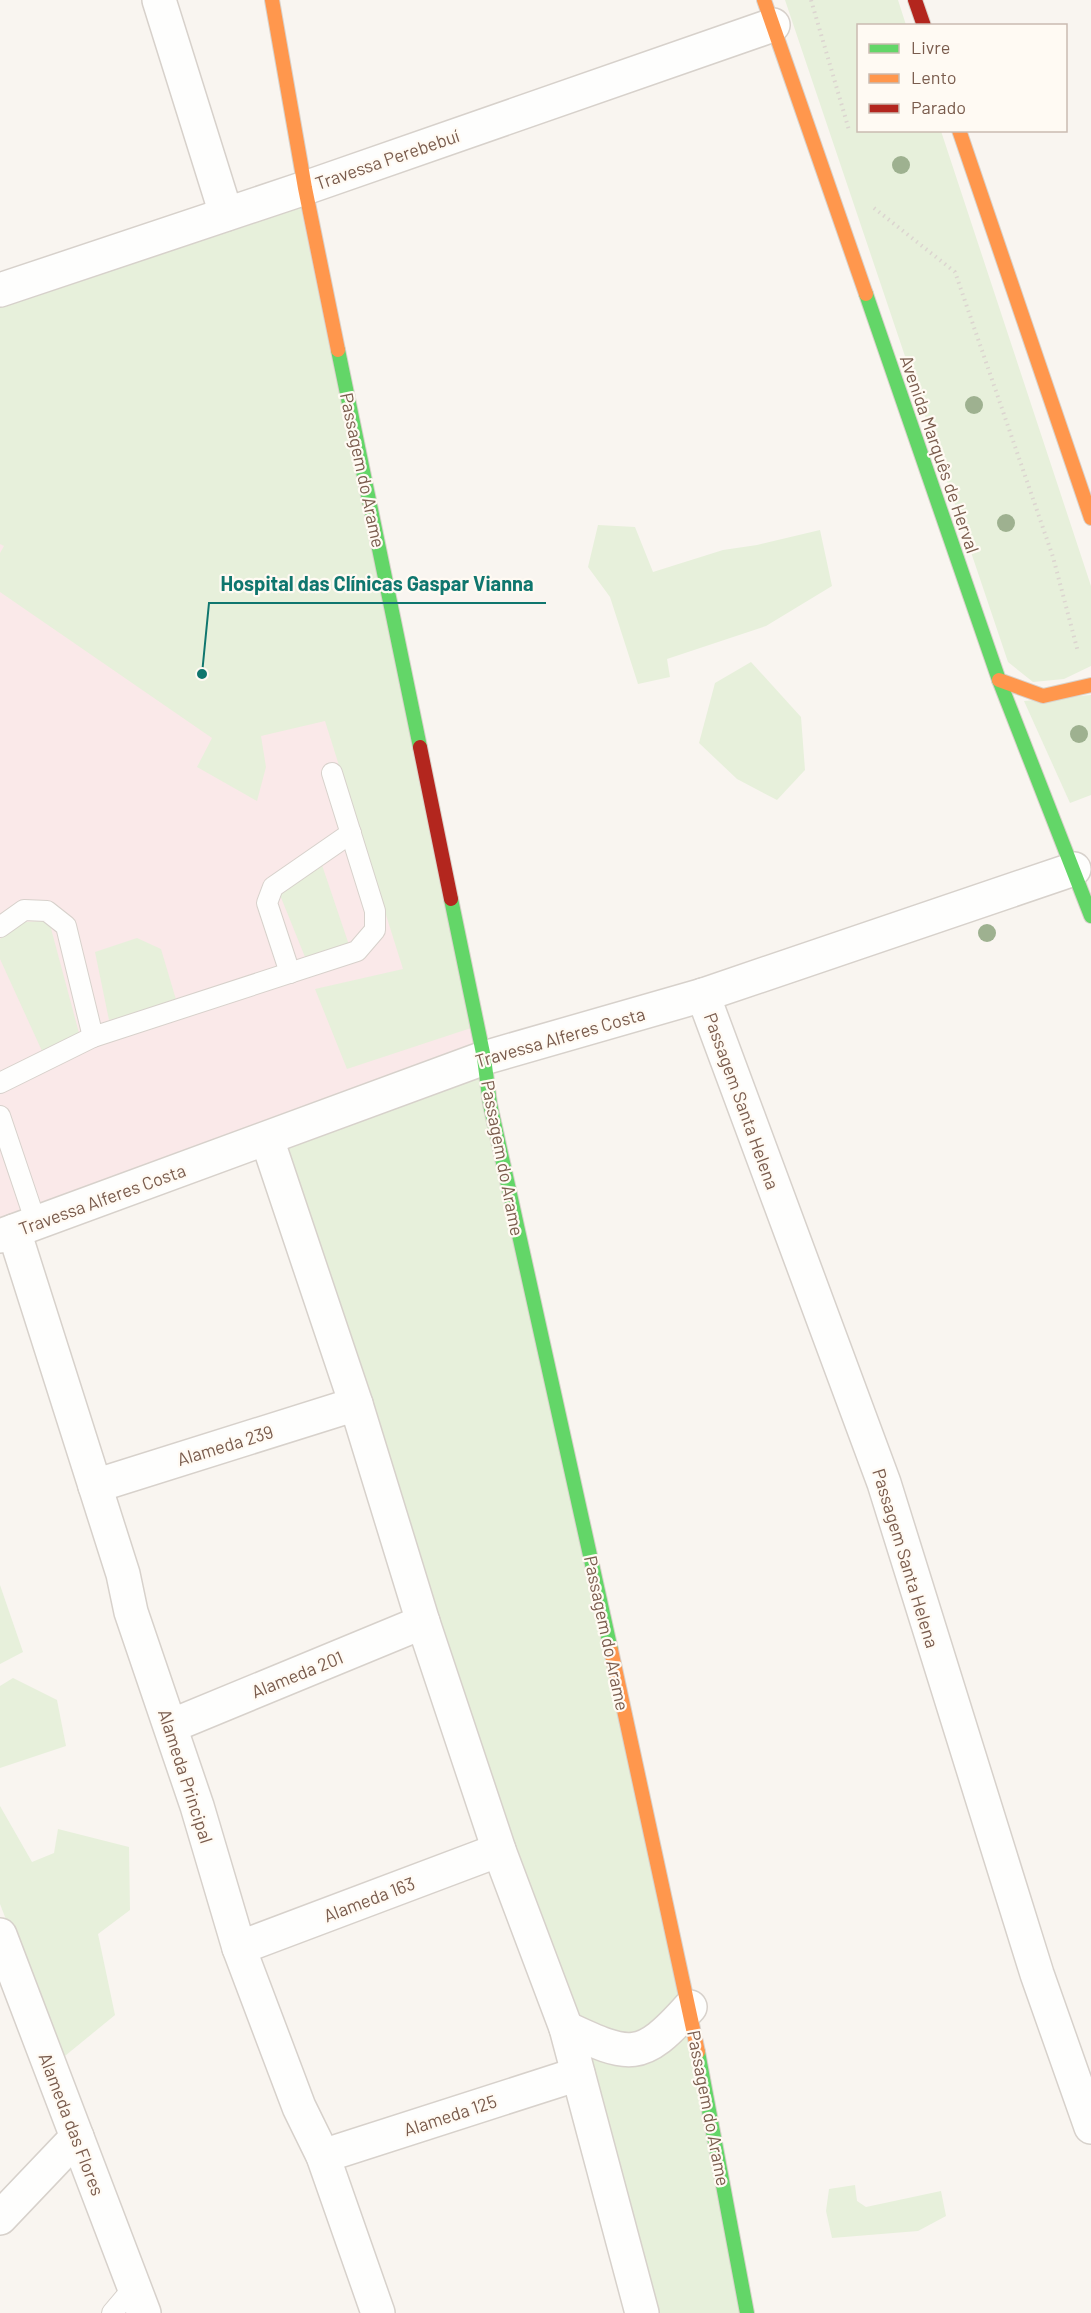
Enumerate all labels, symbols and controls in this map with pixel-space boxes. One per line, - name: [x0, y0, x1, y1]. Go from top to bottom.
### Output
- legend: [857, 24, 1067, 132]
- text: Livre: [911, 36, 950, 58]
- text: Lento: [911, 66, 957, 88]
- text: Parado: [911, 96, 966, 118]
- street label: Travessa Perebebuí: [312, 124, 462, 194]
- street label: Avenida Marquês de Herval: [896, 352, 984, 556]
- street label: Passagem do Arame: [336, 390, 390, 550]
- callout: Hospital das Clínicas Gaspar Vianna: [209, 565, 546, 603]
- text: Hospital das Clínicas Gaspar Vianna: [220, 571, 534, 595]
- street label: Travessa Alferes Costa: [472, 1002, 648, 1072]
- street label: Passagem Santa Helena: [700, 1010, 784, 1192]
- street label: Passagem do Arame: [477, 1078, 529, 1238]
- street label: Travessa Alferes Costa: [16, 1159, 188, 1239]
- street label: Alameda 239: [174, 1420, 276, 1470]
- street label: Passagem Santa Helena: [868, 1466, 944, 1650]
- street label: Passagem do Arame: [580, 1553, 634, 1713]
- street label: Alameda 201: [248, 1646, 346, 1702]
- street label: Alameda Principal: [154, 1706, 218, 1846]
- street label: Alameda 163: [320, 1872, 418, 1926]
- street label: Passagem do Arame: [683, 2028, 735, 2188]
- street label: Alameda das Flores: [35, 2049, 109, 2199]
- street label: Alameda 125: [401, 2090, 499, 2140]

